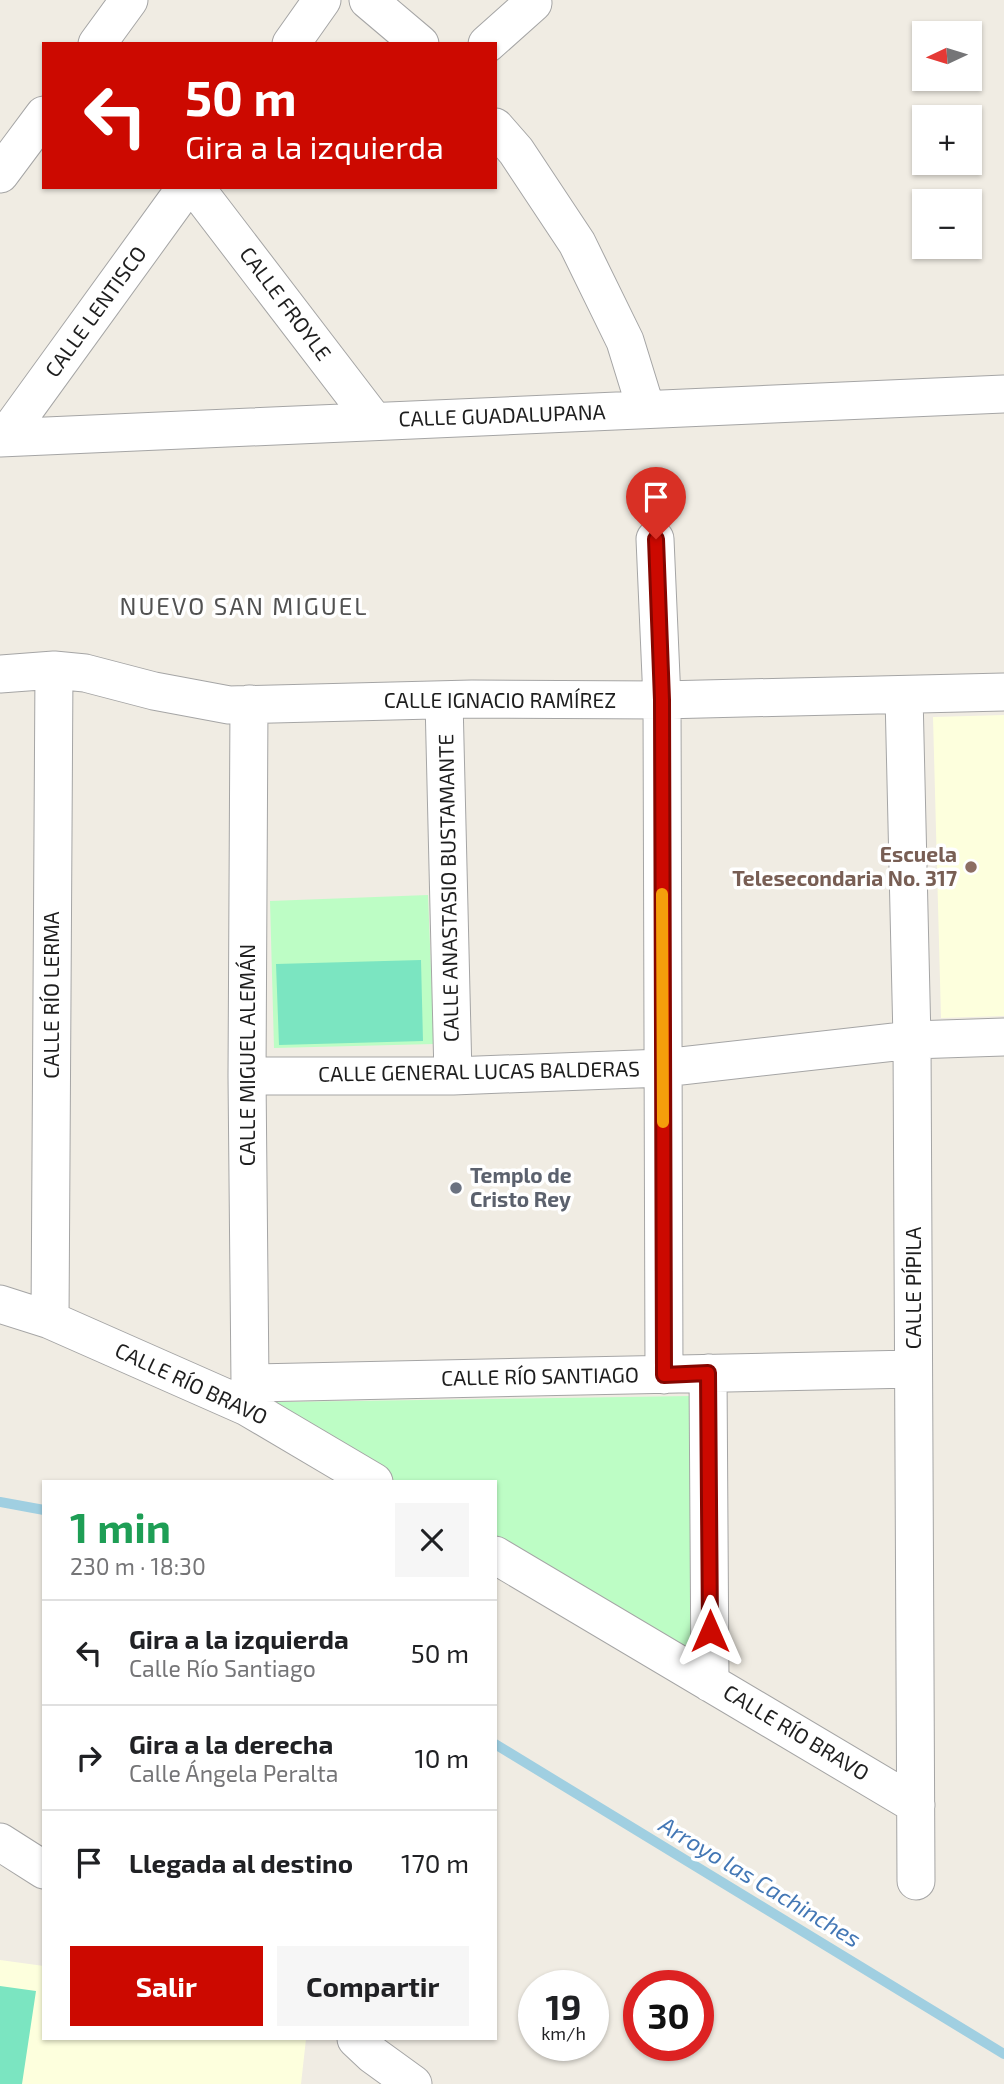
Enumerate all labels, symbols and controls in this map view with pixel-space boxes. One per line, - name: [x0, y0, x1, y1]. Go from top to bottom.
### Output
- north arrow: [912, 21, 982, 91]
- map controls: [912, 21, 982, 259]
- text: 50 m: [185, 67, 297, 126]
- icon: left: [70, 70, 161, 161]
- button: +: [912, 105, 982, 175]
- text: Gira a la izquierda: [185, 127, 444, 165]
- button: −: [912, 189, 982, 259]
- street label: CALLE LENTISCO: [39, 241, 151, 381]
- street label: CALLE FROYLE: [235, 241, 337, 365]
- street label: CALLE GUADALUPANA: [398, 398, 606, 431]
- pin: [626, 467, 686, 539]
- icon: arrive: [637, 478, 675, 516]
- district label: NUEVO SAN MIGUEL: [119, 591, 369, 620]
- street label: CALLE IGNACIO RAMÍREZ: [384, 687, 616, 712]
- street label: CALLE ANASTASIO BUSTAMANTE: [432, 734, 463, 1042]
- place label: Escuela Telesecondaria No. 317: [732, 841, 957, 890]
- marker: Escuela Telesecondaria No. 317: [963, 859, 979, 875]
- street label: CALLE RÍO LERMA: [38, 911, 63, 1079]
- street label: CALLE MIGUEL ALEMÁN: [234, 944, 259, 1166]
- street label: CALLE GENERAL LUCAS BALDERAS: [318, 1055, 640, 1086]
- place label: Templo de Cristo Rey: [470, 1162, 572, 1212]
- marker: Templo de Cristo Rey: [448, 1180, 464, 1196]
- street label: CALLE PÍPILA: [900, 1227, 925, 1349]
- street label: CALLE RÍO BRAVO: [111, 1336, 272, 1429]
- street label: CALLE RÍO SANTIAGO: [441, 1361, 639, 1390]
- text: 1 min: [70, 1501, 171, 1551]
- button: close: [395, 1503, 469, 1577]
- text: 230 m · 18:30: [70, 1552, 206, 1580]
- position arrow: [673, 1594, 747, 1668]
- text: Gira a la izquierda: [129, 1623, 349, 1654]
- icon: left: [70, 1634, 108, 1672]
- text: 50 m: [411, 1637, 469, 1668]
- text: Calle Río Santiago: [129, 1654, 316, 1682]
- street label: CALLE RÍO BRAVO: [719, 1678, 874, 1785]
- text: Gira a la derecha: [129, 1728, 333, 1759]
- icon: right: [70, 1739, 108, 1777]
- text: 10 m: [414, 1742, 469, 1773]
- text: Calle Ángela Peralta: [129, 1759, 338, 1787]
- water label: Arroyo las Cachinches: [654, 1809, 866, 1952]
- icon: arrive: [70, 1844, 108, 1882]
- text: Llegada al destino: [129, 1847, 353, 1878]
- text: 170 m: [401, 1847, 469, 1878]
- button: Salir: [70, 1946, 263, 2026]
- button: Compartir: [277, 1946, 469, 2026]
- speed limit sign: 30: [623, 1970, 714, 2061]
- text: 19: [546, 1985, 581, 2027]
- text: km/h: [541, 2022, 586, 2044]

